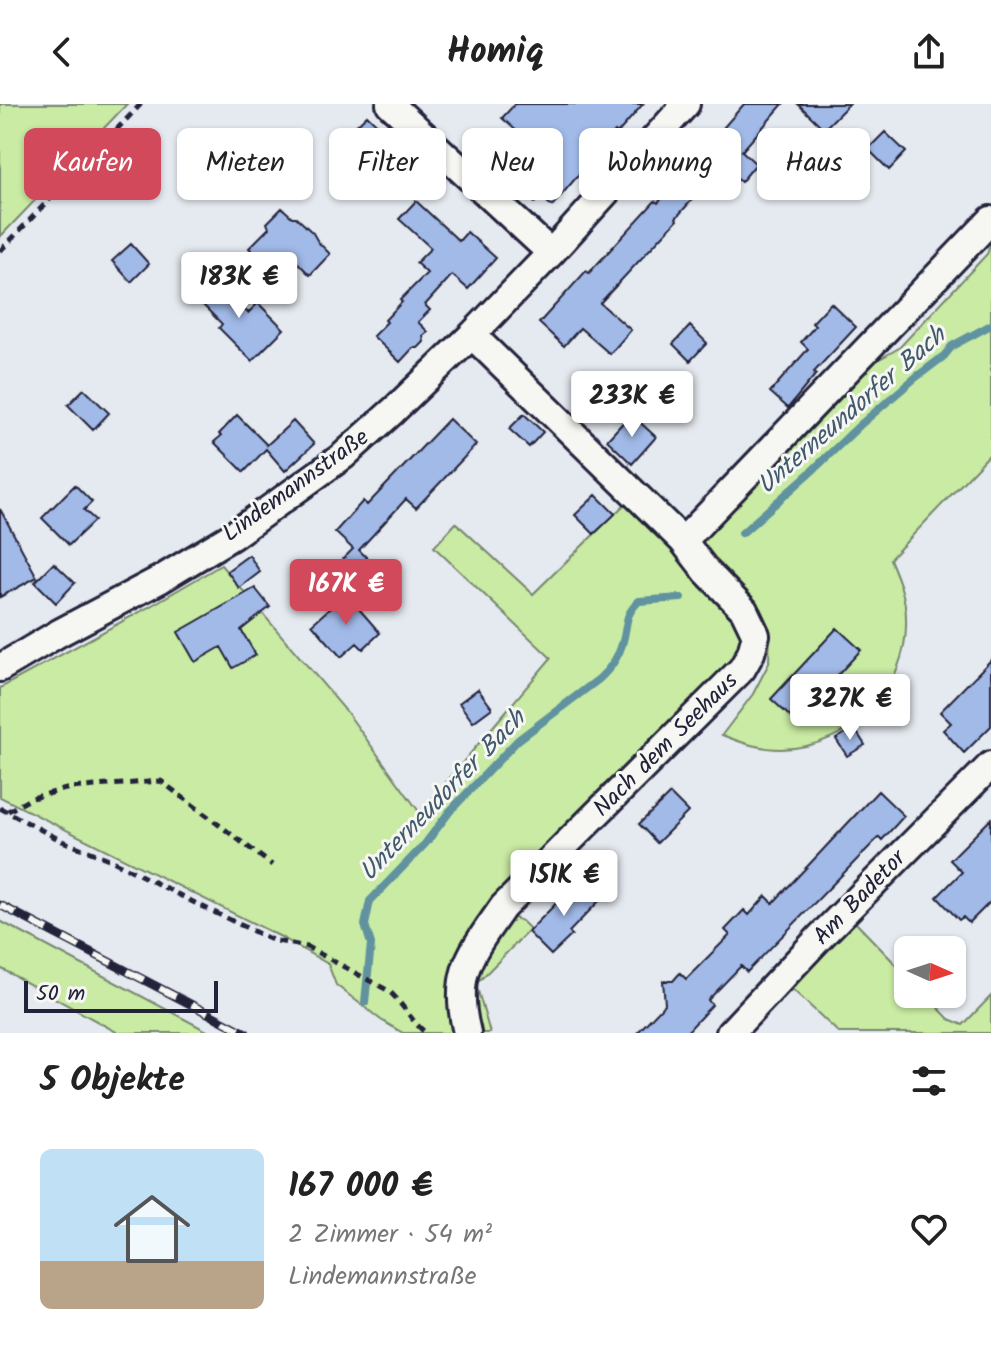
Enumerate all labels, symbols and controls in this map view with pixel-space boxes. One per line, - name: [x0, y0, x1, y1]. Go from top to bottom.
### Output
- text: Homiq: [447, 24, 544, 81]
- icon: back: [40, 30, 84, 74]
- icon: share: [907, 30, 951, 74]
- chip: Kaufen: [24, 128, 161, 200]
- chip: Mieten: [177, 128, 313, 200]
- chip: Filter: [329, 128, 446, 200]
- chip: Neu: [462, 128, 563, 200]
- chip: Wohnung: [579, 128, 741, 200]
- chip: Haus: [757, 128, 870, 200]
- pin: 183K €: [174, 252, 304, 320]
- text: 183K €: [199, 257, 279, 299]
- water label: Unterneundorfer Bach: [748, 315, 958, 506]
- pin: 233K €: [567, 371, 697, 439]
- text: 233K €: [589, 376, 675, 418]
- street label: Lindemannstraße: [214, 419, 378, 553]
- pin: 167K €: [281, 559, 411, 627]
- text: 167K €: [308, 564, 384, 606]
- street label: Nach dem Seehaus: [584, 663, 748, 827]
- pin: 327K €: [785, 674, 915, 742]
- text: 327K €: [808, 679, 892, 721]
- water label: Unterneudorfer Bach: [349, 699, 538, 892]
- street label: Am Badetor: [804, 840, 917, 955]
- pin: 151K €: [499, 850, 629, 918]
- text: 151K €: [528, 855, 600, 897]
- north arrow: [894, 936, 966, 1008]
- map controls: [894, 936, 966, 1008]
- scale bar: [24, 977, 218, 1013]
- text: 50 m: [36, 977, 85, 1012]
- text: 5 Objekte: [40, 1054, 185, 1108]
- icon: filters: [907, 1059, 951, 1103]
- text: 167 000 €: [288, 1160, 433, 1214]
- icon: home: [104, 1181, 200, 1277]
- icon: heart: [907, 1207, 951, 1251]
- text: 2 Zimmer · 54 m²: [288, 1214, 492, 1256]
- text: Lindemannstraße: [288, 1256, 476, 1298]

